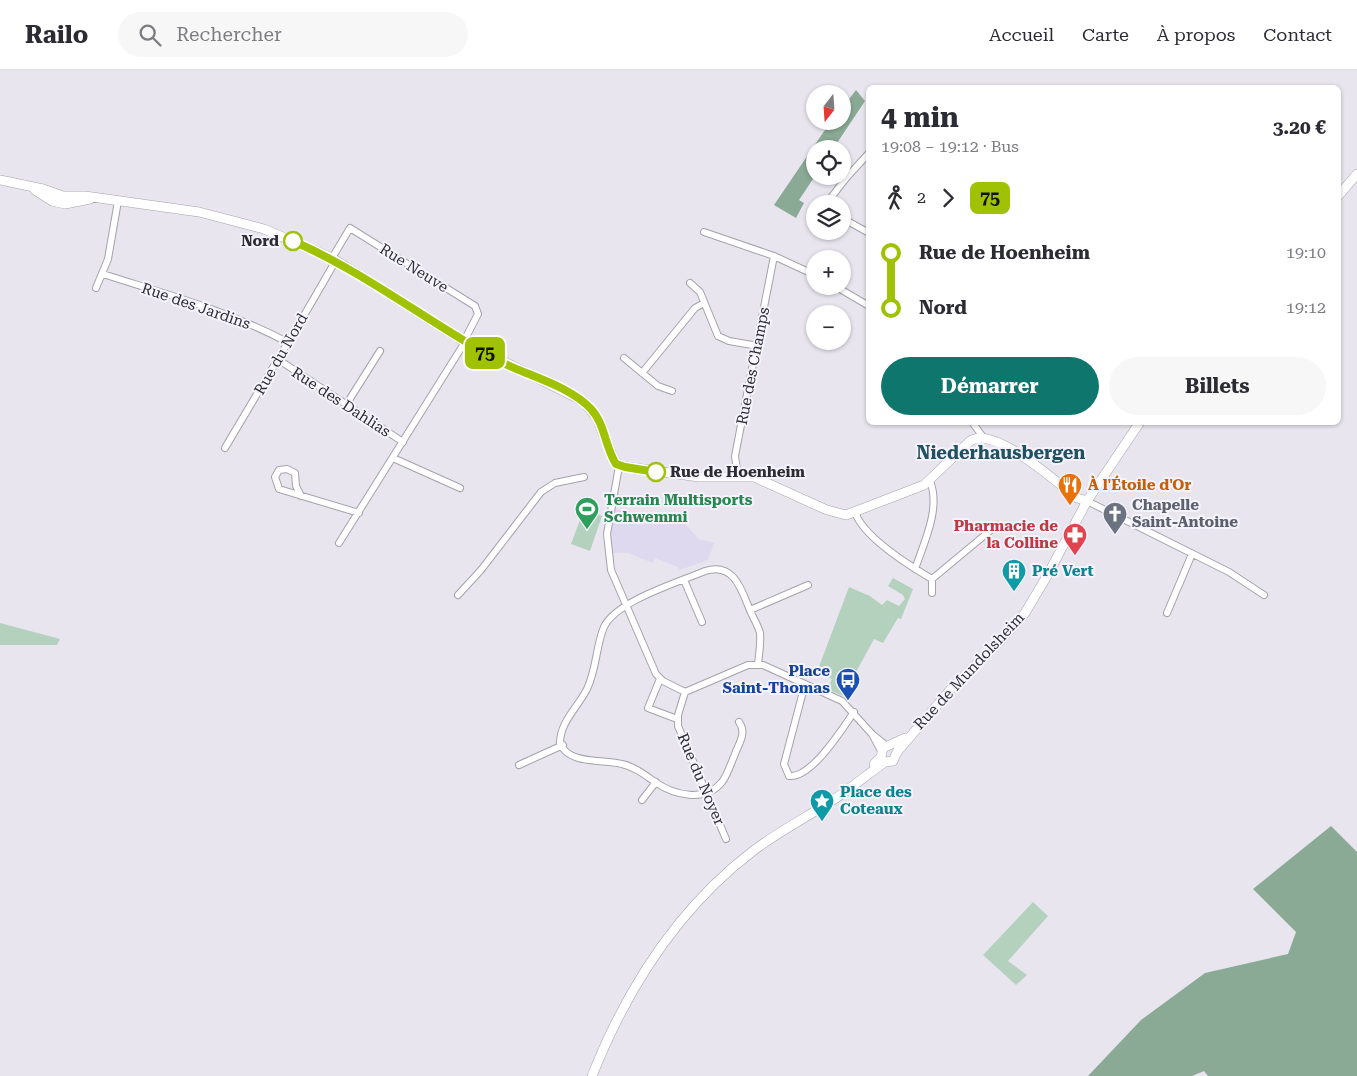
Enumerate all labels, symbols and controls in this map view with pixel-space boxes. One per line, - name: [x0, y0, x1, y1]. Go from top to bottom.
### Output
- search box: [118, 12, 468, 57]
- text: Railo: [25, 21, 88, 49]
- icon: search: [136, 21, 164, 49]
- text: Rechercher: [176, 23, 282, 46]
- text: Accueil: [989, 24, 1054, 45]
- text: Carte: [1082, 24, 1129, 45]
- text: À propos: [1157, 24, 1235, 45]
- text: Contact: [1263, 24, 1332, 45]
- north arrow: [806, 85, 851, 130]
- map controls: [806, 85, 851, 350]
- text: 4 min: [881, 101, 959, 134]
- text: 3.20 €: [1273, 116, 1326, 139]
- text: 19:08 – 19:12 · Bus: [881, 137, 1019, 156]
- button: locate: [806, 140, 851, 185]
- icon: walk: [881, 184, 909, 212]
- icon: forward: [934, 184, 962, 212]
- text: 75: [980, 187, 1000, 208]
- text: 2: [917, 188, 926, 207]
- button: layers: [806, 195, 851, 240]
- marker: Nord: [283, 231, 303, 251]
- place label: Nord: [241, 232, 279, 250]
- street label: Rue Neuve: [376, 240, 452, 296]
- text: Rue de Hoenheim: [919, 241, 1090, 264]
- text: 19:10: [1286, 243, 1326, 262]
- button: +: [806, 250, 851, 295]
- street label: Rue des Jardins: [139, 279, 253, 333]
- text: Nord: [919, 296, 967, 319]
- text: 19:12: [1286, 298, 1326, 317]
- button: −: [806, 305, 851, 350]
- street label: Rue des Champs: [733, 306, 773, 426]
- street label: Rue du Nord: [250, 310, 312, 398]
- line badge: 75: [462, 337, 508, 369]
- text: 75: [475, 342, 495, 363]
- button: Démarrer: [881, 357, 1099, 415]
- button: Billets: [1109, 357, 1326, 415]
- street label: Rue des Dahlias: [288, 363, 394, 441]
- district label: Niederhausbergen: [917, 442, 1085, 463]
- marker: Rue de Hoenheim: [646, 462, 666, 482]
- place label: Rue de Hoenheim: [670, 463, 806, 481]
- restaurant icon: À l'Étoile d'Or: [1057, 472, 1083, 506]
- place label: À l'Étoile d'Or: [1088, 475, 1191, 494]
- place label: Terrain Multisports Schwemmi: [604, 491, 753, 526]
- sports icon: Terrain Multisports Schwemmi: [574, 496, 600, 530]
- place label: Chapelle Saint-Antoine: [1132, 496, 1238, 531]
- church icon: Chapelle Saint-Antoine: [1102, 501, 1128, 535]
- place label: Pharmacie de la Colline: [954, 517, 1058, 552]
- pharmacy icon: Pharmacie de la Colline: [1062, 522, 1088, 556]
- building icon: Pré Vert: [1001, 558, 1027, 592]
- place label: Pré Vert: [1032, 562, 1094, 580]
- street label: Rue de Mundolsheim: [910, 609, 1028, 733]
- place label: Place Saint-Thomas: [722, 662, 830, 697]
- bus stop icon: Place Saint-Thomas: [835, 667, 861, 701]
- street label: Rue du Noyer: [674, 730, 728, 828]
- place label: Place des Coteaux: [840, 783, 912, 818]
- place icon: Place des Coteaux: [809, 788, 835, 822]

